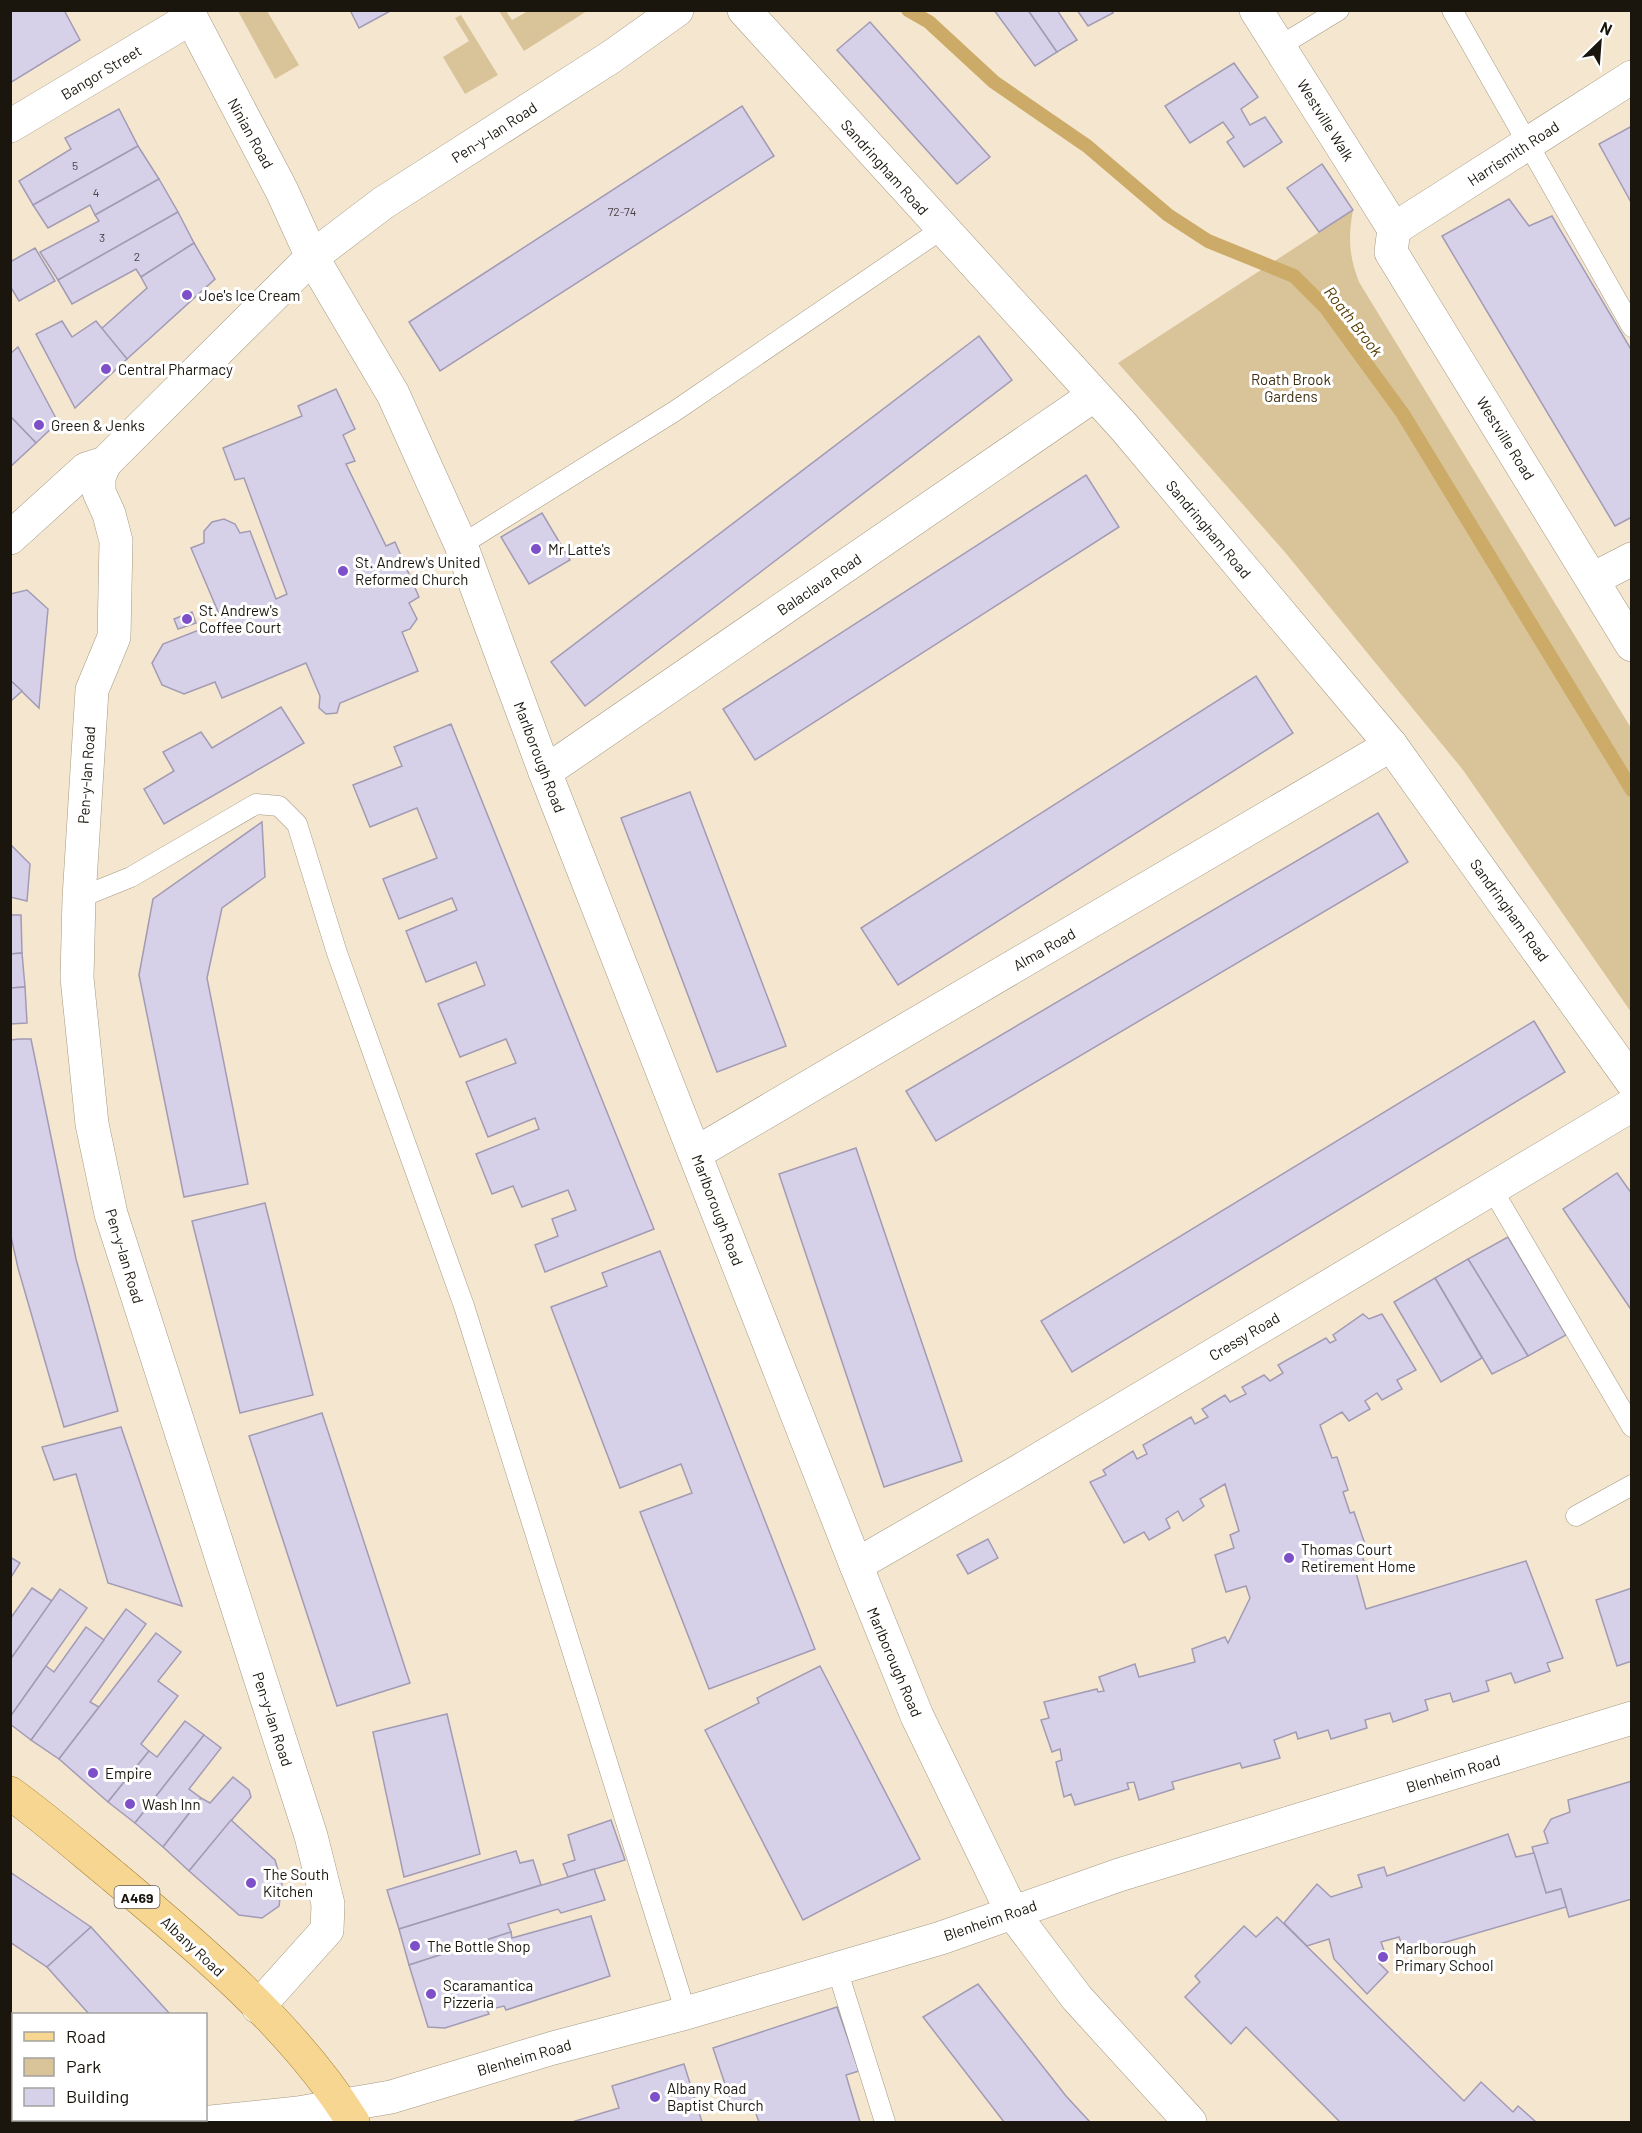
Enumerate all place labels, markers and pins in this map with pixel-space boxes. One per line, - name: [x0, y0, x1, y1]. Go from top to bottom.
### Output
- place label: Joe's Ice Cream: [199, 286, 300, 304]
- marker: Joe's Ice Cream: [180, 288, 194, 302]
- place label: Central Pharmacy: [118, 360, 233, 378]
- marker: Central Pharmacy: [99, 362, 113, 376]
- place label: Green & Jenks: [51, 416, 145, 434]
- marker: Green & Jenks: [32, 418, 46, 432]
- place label: Mr Latte's: [548, 540, 611, 558]
- marker: Mr Latte's: [529, 542, 543, 556]
- place label: St. Andrew's United Reformed Church: [355, 553, 481, 588]
- marker: St. Andrew's United Reformed Church: [336, 564, 350, 578]
- place label: St. Andrew's Coffee Court: [199, 601, 282, 636]
- marker: St. Andrew's Coffee Court: [180, 612, 194, 626]
- place label: Thomas Court Retirement Home: [1301, 1540, 1416, 1575]
- marker: Thomas Court Retirement Home: [1282, 1551, 1296, 1565]
- place label: Empire: [105, 1764, 152, 1782]
- marker: Empire: [86, 1766, 100, 1780]
- place label: Wash Inn: [142, 1795, 200, 1813]
- marker: Wash Inn: [123, 1797, 137, 1811]
- place label: The South Kitchen: [263, 1865, 329, 1900]
- marker: The South Kitchen: [244, 1876, 258, 1890]
- place label: The Bottle Shop: [427, 1937, 531, 1955]
- marker: The Bottle Shop: [408, 1939, 422, 1953]
- place label: Marlborough Primary School: [1395, 1939, 1493, 1974]
- marker: Marlborough Primary School: [1376, 1950, 1390, 1964]
- place label: Scaramantica Pizzeria: [443, 1976, 533, 2011]
- marker: Scaramantica Pizzeria: [424, 1987, 438, 2001]
- place label: Albany Road Baptist Church: [667, 2079, 764, 2114]
- marker: Albany Road Baptist Church: [648, 2090, 662, 2104]

